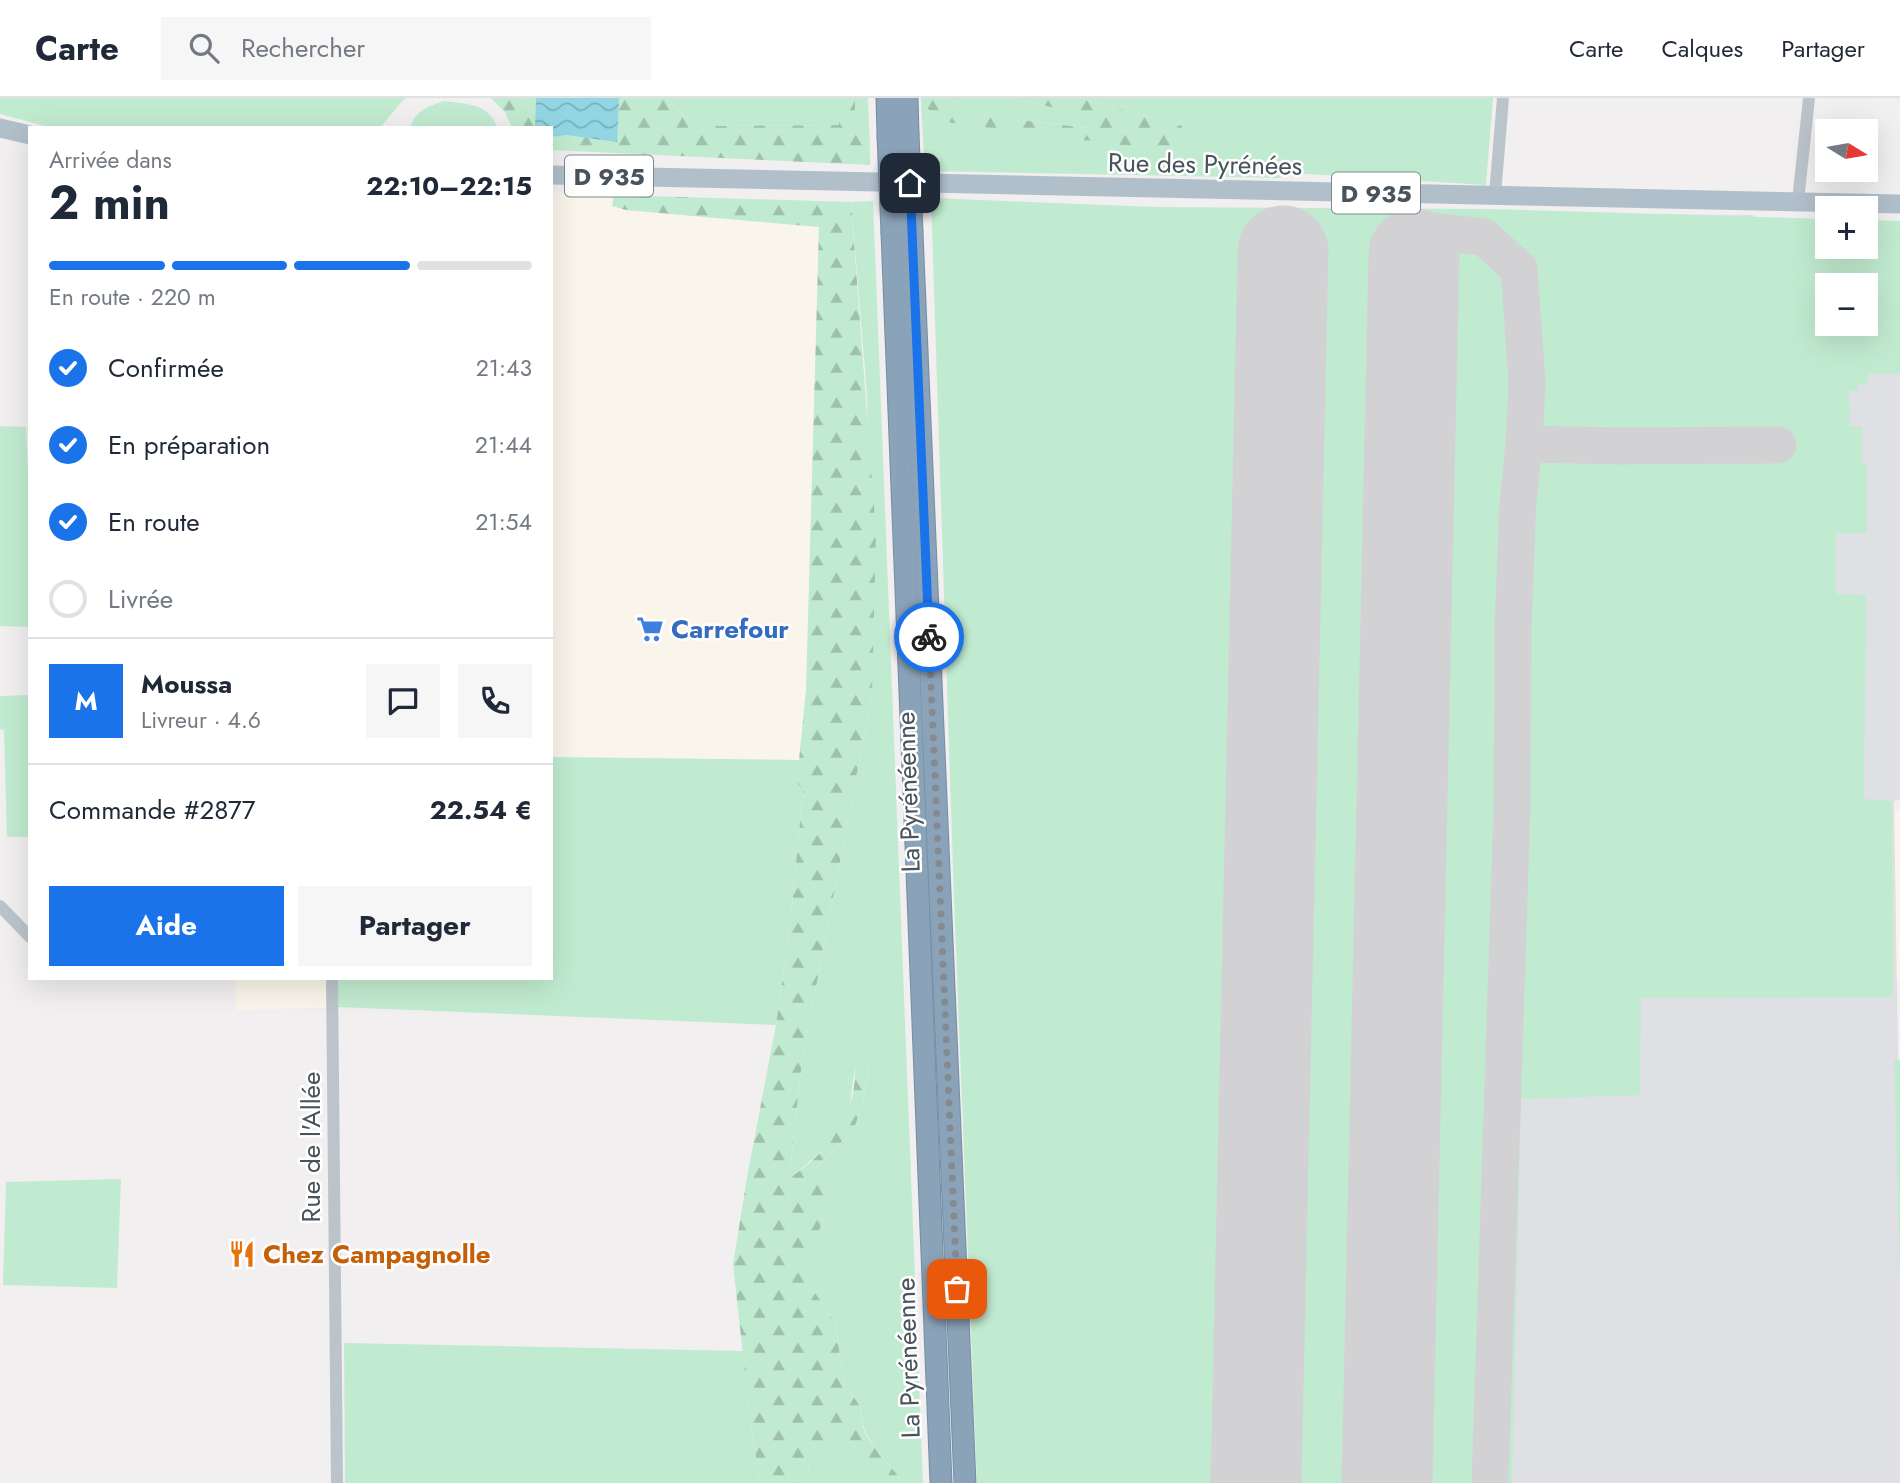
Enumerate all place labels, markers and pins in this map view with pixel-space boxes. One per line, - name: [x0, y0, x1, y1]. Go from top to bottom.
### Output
- pin: [880, 153, 940, 213]
- place label: Carrefour: [671, 610, 789, 648]
- supermarket icon: Carrefour: [635, 614, 665, 644]
- place label: Chez Campagnolle: [263, 1235, 491, 1273]
- restaurant icon: Chez Campagnolle: [227, 1239, 257, 1269]
- pin: [927, 1259, 987, 1319]

